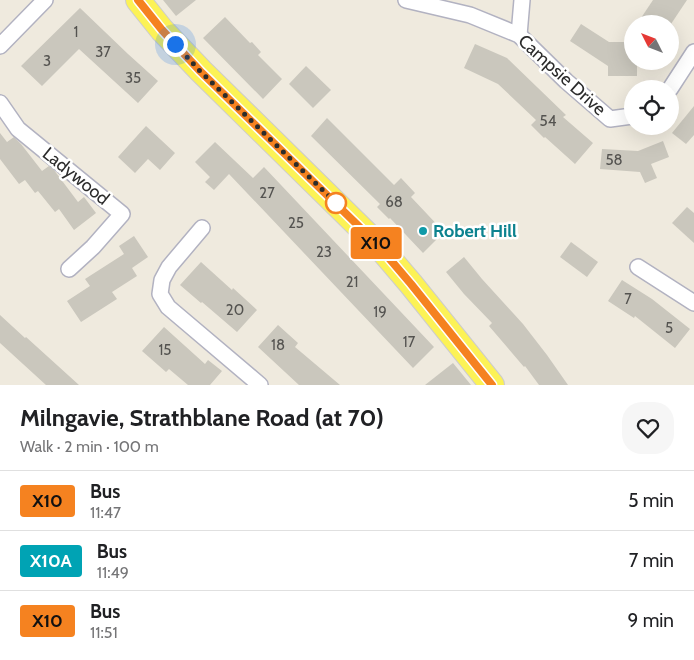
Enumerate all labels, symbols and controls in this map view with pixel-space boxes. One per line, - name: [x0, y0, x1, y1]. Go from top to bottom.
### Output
- north arrow: [624, 15, 679, 70]
- map controls: [624, 15, 679, 135]
- house number: 1: [74, 23, 78, 41]
- street label: Campsie Drive: [514, 30, 610, 120]
- your location: [163, 32, 188, 57]
- house number: 37: [95, 43, 111, 61]
- house number: 3: [43, 52, 51, 70]
- house number: 35: [125, 69, 141, 87]
- button: locate: [624, 80, 679, 135]
- house number: 54: [540, 112, 557, 130]
- street label: Ladywood: [38, 142, 114, 210]
- house number: 58: [605, 151, 623, 169]
- house number: 27: [259, 184, 275, 202]
- unlabelled marker: [325, 192, 347, 214]
- house number: 68: [385, 193, 403, 211]
- house number: 25: [288, 214, 304, 232]
- place label: Robert Hill: [433, 220, 517, 242]
- marker: Robert Hill: [417, 225, 429, 237]
- line badge: X10: [347, 227, 405, 259]
- text: X10: [361, 232, 391, 254]
- house number: 23: [316, 243, 332, 261]
- house number: 21: [346, 273, 358, 291]
- house number: 7: [624, 290, 632, 308]
- house number: 20: [226, 301, 244, 319]
- house number: 19: [373, 303, 387, 321]
- house number: 5: [665, 319, 673, 337]
- house number: 17: [403, 333, 416, 351]
- house number: 18: [271, 336, 285, 354]
- house number: 15: [158, 341, 172, 359]
- button: heart: [622, 402, 674, 454]
- text: Milngavie, Strathblane Road (at 70): [20, 403, 384, 432]
- text: Walk · 2 min · 100 m: [20, 437, 159, 456]
- text: Bus: [90, 480, 120, 503]
- text: 5 min: [628, 489, 674, 512]
- text: X10: [32, 490, 63, 512]
- text: 11:47: [90, 503, 121, 522]
- text: Bus: [97, 540, 127, 563]
- text: 7 min: [629, 549, 674, 572]
- text: X10A: [30, 550, 72, 572]
- text: 11:49: [97, 563, 129, 582]
- text: Bus: [90, 600, 120, 623]
- text: 9 min: [628, 609, 674, 632]
- text: X10: [32, 610, 63, 632]
- text: 11:51: [90, 623, 118, 642]

